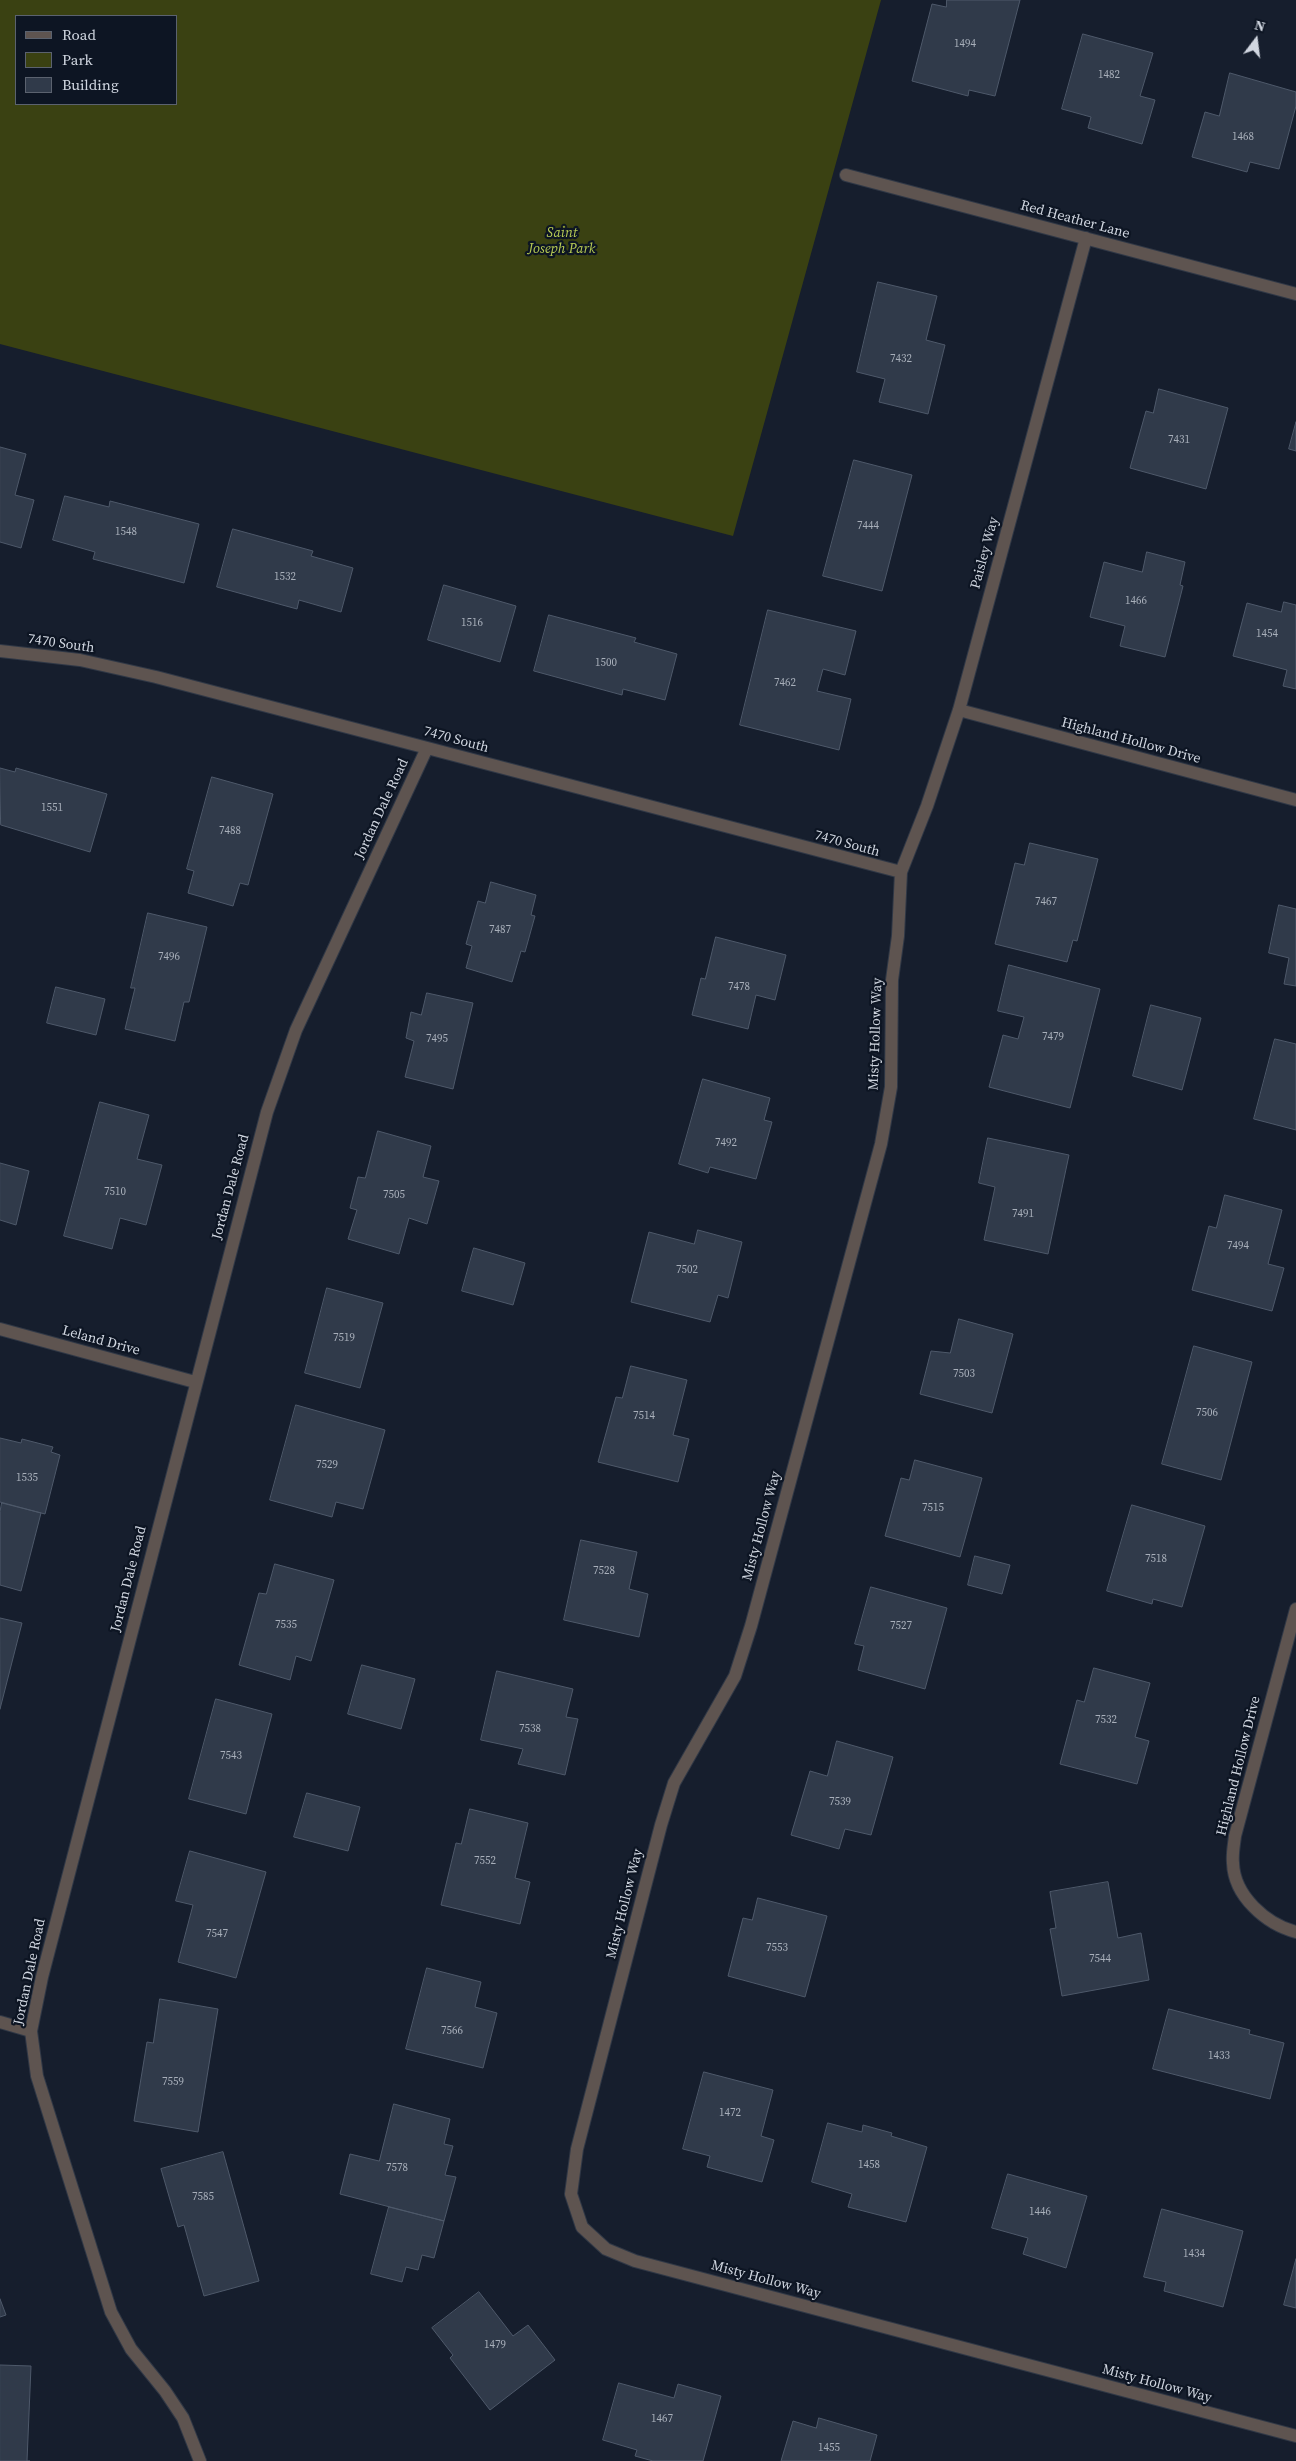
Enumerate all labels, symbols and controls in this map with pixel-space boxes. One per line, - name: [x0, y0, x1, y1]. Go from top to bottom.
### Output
- legend: [15, 15, 178, 105]
- north arrow: [1231, 15, 1281, 65]
- text: N: [1252, 15, 1267, 36]
- text: Road: [62, 24, 96, 45]
- house number: 1494: [954, 37, 976, 51]
- text: Park: [62, 49, 93, 70]
- house number: 1482: [1098, 68, 1120, 82]
- text: Building: [62, 74, 119, 95]
- house number: 1468: [1232, 130, 1254, 144]
- street label: Red Heather Lane: [1018, 197, 1132, 243]
- park label: Saint Joseph Park: [529, 225, 595, 258]
- house number: 7432: [890, 352, 912, 366]
- house number: 7431: [1168, 433, 1190, 447]
- street label: Paisley Way: [967, 515, 1003, 591]
- house number: 7444: [857, 519, 879, 533]
- house number: 1548: [115, 525, 137, 539]
- house number: 1532: [274, 570, 296, 584]
- house number: 1466: [1125, 594, 1147, 608]
- house number: 1516: [461, 616, 483, 630]
- house number: 1454: [1256, 627, 1278, 641]
- street label: 7470 South: [27, 631, 95, 657]
- house number: 1500: [595, 656, 617, 670]
- house number: 7462: [774, 676, 796, 690]
- street label: Highland Hollow Drive: [1060, 714, 1202, 768]
- street label: 7470 South: [421, 723, 491, 757]
- street label: Jordan Dale Road: [351, 756, 413, 862]
- house number: 1551: [41, 801, 63, 815]
- house number: 7488: [219, 824, 241, 838]
- street label: 7470 South: [812, 827, 882, 861]
- house number: 7467: [1035, 895, 1057, 909]
- house number: 7487: [489, 923, 511, 937]
- house number: 7496: [158, 950, 180, 964]
- street label: Misty Hollow Way: [866, 977, 886, 1091]
- house number: 7478: [728, 980, 750, 994]
- house number: 7479: [1042, 1030, 1064, 1044]
- house number: 7495: [426, 1032, 448, 1046]
- street label: Jordan Dale Road: [209, 1132, 253, 1242]
- house number: 7492: [715, 1136, 737, 1150]
- house number: 7510: [104, 1185, 126, 1199]
- house number: 7505: [383, 1188, 405, 1202]
- house number: 7491: [1012, 1207, 1034, 1221]
- house number: 7494: [1227, 1239, 1249, 1253]
- house number: 7502: [676, 1263, 698, 1277]
- street label: Leland Drive: [60, 1323, 142, 1359]
- house number: 7519: [333, 1331, 355, 1345]
- house number: 7503: [953, 1367, 975, 1381]
- house number: 7506: [1196, 1406, 1218, 1420]
- house number: 7514: [633, 1409, 655, 1423]
- house number: 7529: [316, 1458, 338, 1472]
- street label: Misty Hollow Way: [739, 1469, 785, 1583]
- house number: 1535: [16, 1471, 38, 1485]
- house number: 7515: [922, 1501, 944, 1515]
- street label: Jordan Dale Road: [108, 1524, 150, 1634]
- house number: 7518: [1145, 1552, 1167, 1566]
- house number: 7528: [593, 1564, 615, 1578]
- house number: 7535: [275, 1618, 297, 1632]
- house number: 7527: [890, 1619, 912, 1633]
- street label: Highland Hollow Drive: [1213, 1694, 1265, 1838]
- house number: 7532: [1095, 1713, 1117, 1727]
- house number: 7538: [519, 1722, 541, 1736]
- house number: 7543: [220, 1749, 242, 1763]
- house number: 7539: [829, 1795, 851, 1809]
- street label: Misty Hollow Way: [603, 1847, 647, 1961]
- house number: 7552: [474, 1854, 496, 1868]
- street label: Jordan Dale Road: [11, 1917, 49, 2027]
- house number: 7547: [206, 1927, 228, 1941]
- house number: 7553: [766, 1941, 788, 1955]
- house number: 7544: [1089, 1952, 1111, 1966]
- house number: 7566: [441, 2024, 463, 2038]
- house number: 1433: [1208, 2049, 1230, 2063]
- house number: 7559: [162, 2075, 184, 2089]
- house number: 1472: [719, 2106, 741, 2120]
- house number: 1458: [858, 2158, 880, 2172]
- house number: 7578: [386, 2161, 408, 2175]
- house number: 7585: [192, 2190, 214, 2204]
- house number: 1446: [1029, 2205, 1051, 2219]
- house number: 1434: [1183, 2247, 1205, 2261]
- street label: Misty Hollow Way: [709, 2257, 823, 2303]
- house number: 1479: [484, 2338, 506, 2352]
- street label: Misty Hollow Way: [1100, 2361, 1214, 2407]
- house number: 1467: [651, 2412, 673, 2426]
- house number: 1455: [818, 2441, 840, 2455]

